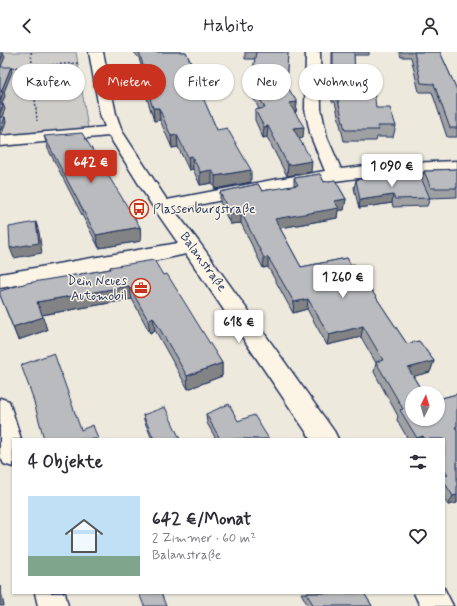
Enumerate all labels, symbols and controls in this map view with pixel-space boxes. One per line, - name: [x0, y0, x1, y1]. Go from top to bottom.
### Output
- text: Habito: [203, 14, 254, 38]
- icon: back: [16, 15, 38, 37]
- icon: person: [419, 15, 441, 37]
- chip: Kaufen: [12, 64, 85, 100]
- chip: Mieten: [93, 64, 166, 100]
- chip: Filter: [174, 64, 234, 100]
- chip: Neu: [242, 64, 291, 100]
- chip: Wohnung: [299, 64, 383, 100]
- pin: 642 €: [63, 150, 119, 184]
- text: 642 €: [74, 154, 108, 171]
- pin: 1 090 €: [355, 154, 429, 188]
- text: 1 090 €: [371, 158, 413, 175]
- bus stop icon: Plassenburgstraße: [128, 198, 150, 220]
- place label: Plassenburgstraße: [153, 201, 255, 220]
- street label: Balanstraße: [176, 229, 230, 295]
- pin: 1 260 €: [306, 265, 380, 299]
- text: 1 260 €: [322, 269, 364, 286]
- place label: Dein Neues Automobil: [67, 273, 127, 305]
- office icon: Dein Neues Automobil: [130, 277, 152, 299]
- pin: 618 €: [211, 310, 267, 344]
- text: 618 €: [223, 314, 255, 331]
- north arrow: [405, 386, 445, 426]
- map controls: [405, 386, 445, 426]
- text: 4 Objekte: [28, 451, 103, 473]
- icon: filters: [407, 451, 429, 473]
- text: 642 €/Monat: [152, 508, 251, 530]
- icon: home: [60, 512, 108, 560]
- icon: heart: [407, 525, 429, 547]
- text: 2 Zimmer · 60 m²: [152, 530, 256, 547]
- text: Balanstraße: [152, 547, 221, 564]

